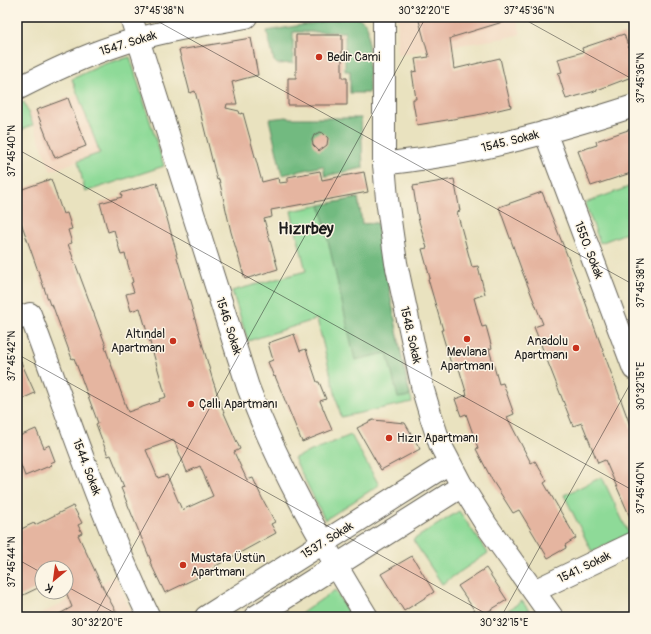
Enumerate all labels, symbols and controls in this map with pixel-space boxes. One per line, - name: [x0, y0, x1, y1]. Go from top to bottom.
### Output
- text: 37°45'38"N: [134, 5, 184, 17]
- text: 30°32'20"E: [398, 5, 450, 17]
- text: 37°45'36"N: [504, 5, 555, 17]
- street label: 1547. Sokak: [98, 28, 158, 59]
- place label: Bedir Cami: [327, 50, 380, 65]
- marker: Bedir Cami: [314, 52, 324, 62]
- text: 37°45'36"N: [635, 52, 647, 103]
- text: 37°45'40"N: [6, 125, 18, 177]
- street label: 1545. Sokak: [480, 127, 541, 156]
- district label: Hızırbey: [278, 219, 334, 239]
- street label: 1550. Sokak: [571, 219, 606, 281]
- text: 37°45'38"N: [635, 258, 647, 308]
- street label: 1546. Sokak: [212, 296, 245, 357]
- street label: 1548. Sokak: [397, 305, 424, 365]
- place label: Altındal Apartmanı: [111, 327, 165, 356]
- text: 37°45'42"N: [6, 330, 18, 381]
- marker: Mevlana Apartmanı: [462, 334, 472, 344]
- place label: Anadolu Apartmanı: [514, 334, 568, 363]
- marker: Altındal Apartmanı: [168, 336, 178, 346]
- marker: Anadolu Apartmanı: [571, 343, 581, 353]
- place label: Mevlana Apartmanı: [440, 345, 494, 374]
- text: 30°32'15"E: [635, 362, 647, 410]
- place label: Çallı Apartmanı: [199, 397, 278, 412]
- marker: Çallı Apartmanı: [186, 399, 196, 409]
- place label: Hızır Apartmanı: [397, 431, 478, 446]
- marker: Hızır Apartmanı: [384, 433, 394, 443]
- street label: 1544. Sokak: [69, 437, 104, 498]
- text: 37°45'40"N: [635, 462, 647, 514]
- street label: 1537. Sokak: [298, 519, 356, 562]
- text: 37°45'44"N: [6, 536, 18, 587]
- street label: 1541. Sokak: [555, 548, 613, 587]
- place label: Mustafa Üstün Apartmanı: [191, 550, 266, 580]
- north arrow: [34, 560, 74, 600]
- marker: Mustafa Üstün Apartmanı: [178, 560, 188, 570]
- text: K: [43, 581, 55, 596]
- text: 30°32'20"E: [71, 617, 123, 629]
- text: 30°32'15"E: [480, 617, 528, 629]

